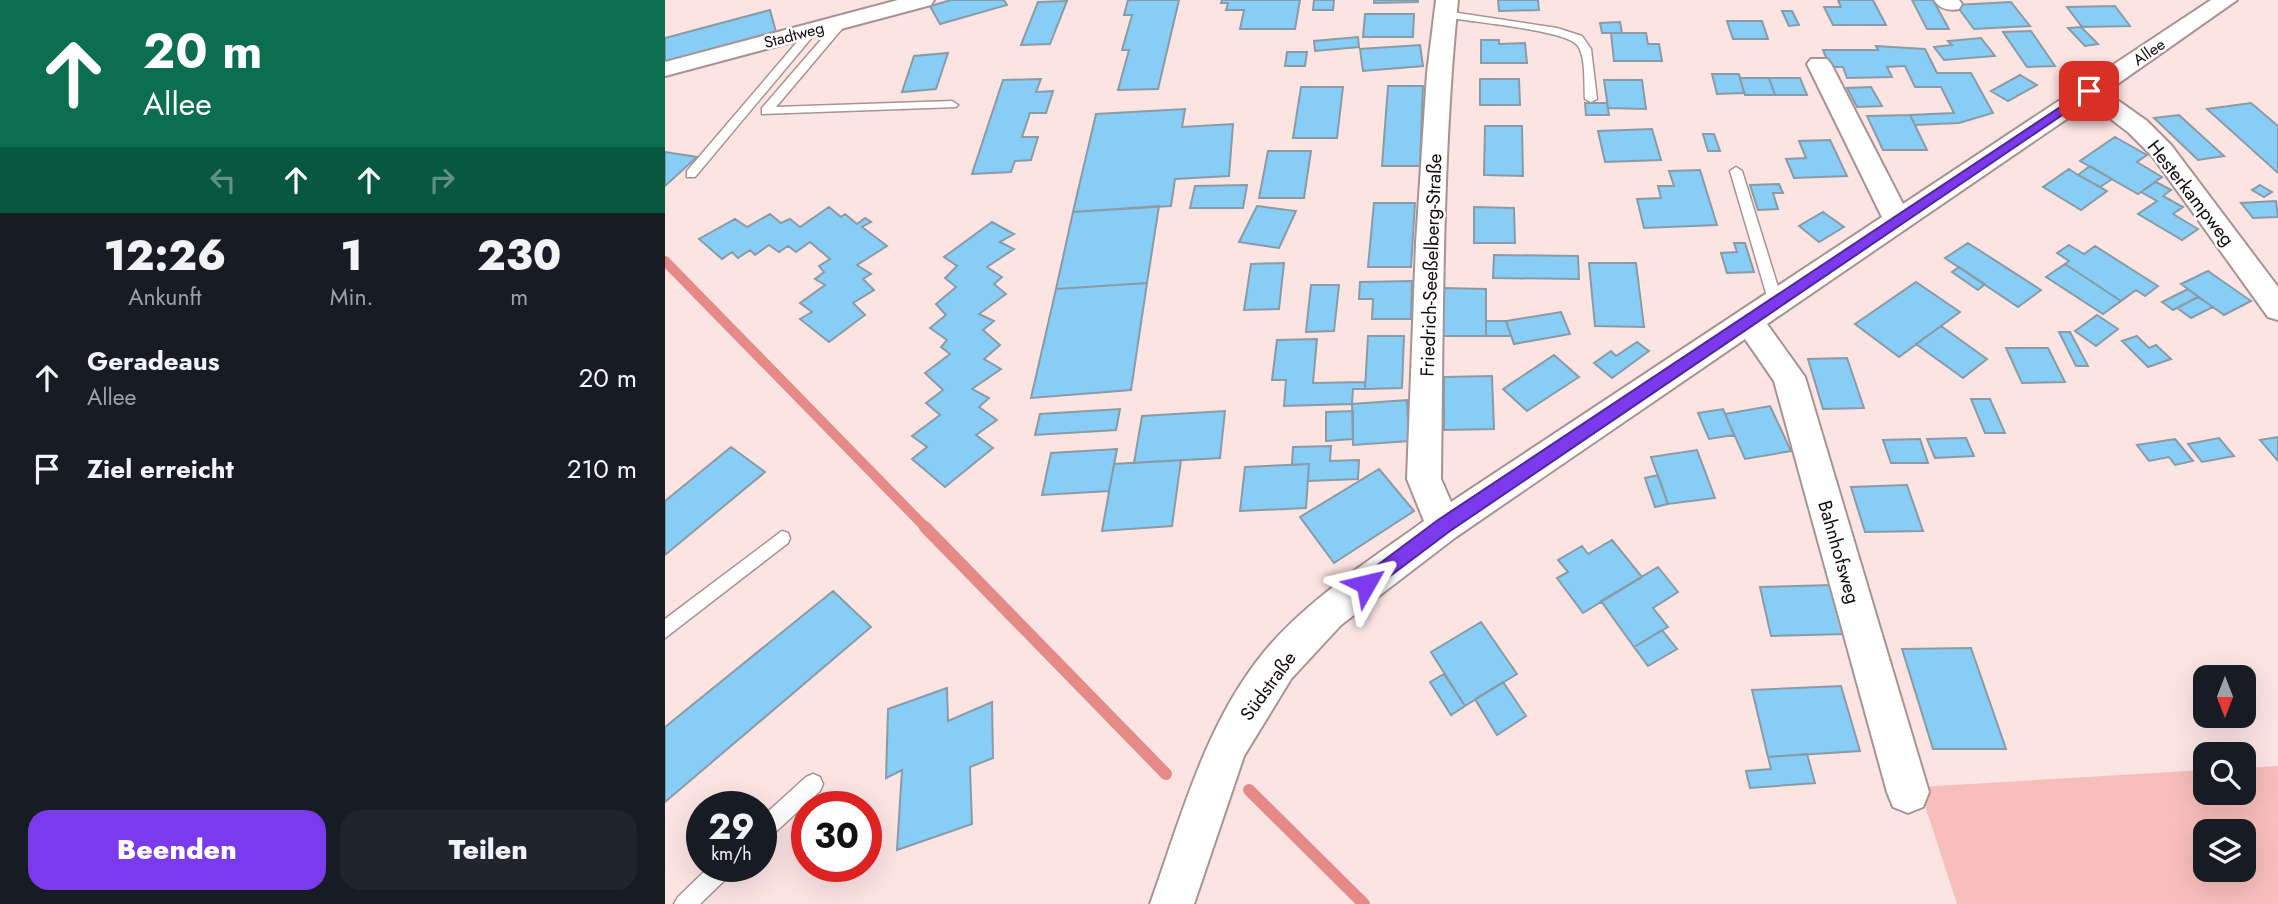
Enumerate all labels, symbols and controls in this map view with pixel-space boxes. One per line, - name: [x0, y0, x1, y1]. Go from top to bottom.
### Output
- text: 20 m: [143, 16, 262, 86]
- street label: Stadtweg: [761, 16, 827, 54]
- icon: ahead: [28, 28, 119, 119]
- street label: Allee: [2128, 33, 2170, 71]
- pin: [2059, 61, 2119, 121]
- icon: arrive: [2070, 72, 2108, 110]
- text: Allee: [143, 81, 212, 127]
- street label: Hesterkampweg: [2141, 134, 2241, 252]
- street label: Friedrich-Seeßelberg-Straße: [1414, 153, 1448, 377]
- icon: left: [204, 161, 242, 199]
- icon: ahead: [277, 161, 315, 199]
- icon: ahead: [350, 161, 388, 199]
- icon: right: [423, 161, 461, 199]
- text: 12:26: [104, 225, 226, 286]
- text: 1: [341, 225, 363, 286]
- text: 230: [477, 225, 561, 286]
- text: Ankunft: [128, 280, 202, 314]
- text: Min.: [330, 280, 373, 314]
- text: m: [510, 280, 528, 314]
- text: Geradeaus: [87, 342, 220, 380]
- icon: ahead: [28, 359, 66, 397]
- text: 20 m: [579, 359, 637, 397]
- text: Allee: [87, 380, 136, 414]
- icon: arrive: [28, 450, 66, 488]
- text: Ziel erreicht: [87, 450, 234, 488]
- text: 210 m: [567, 450, 637, 488]
- street label: Bahnhofsweg: [1811, 497, 1867, 607]
- position arrow: [1329, 547, 1403, 621]
- street label: Südstraße: [1234, 646, 1302, 726]
- north arrow: [2193, 665, 2256, 728]
- map controls: [2193, 665, 2256, 882]
- button: search: [2193, 742, 2256, 805]
- speed limit sign: 30: [791, 791, 882, 882]
- text: 29: [708, 802, 755, 852]
- button: Beenden: [28, 810, 326, 890]
- button: Teilen: [340, 810, 637, 890]
- button: layers: [2193, 819, 2256, 882]
- text: km/h: [711, 841, 752, 867]

